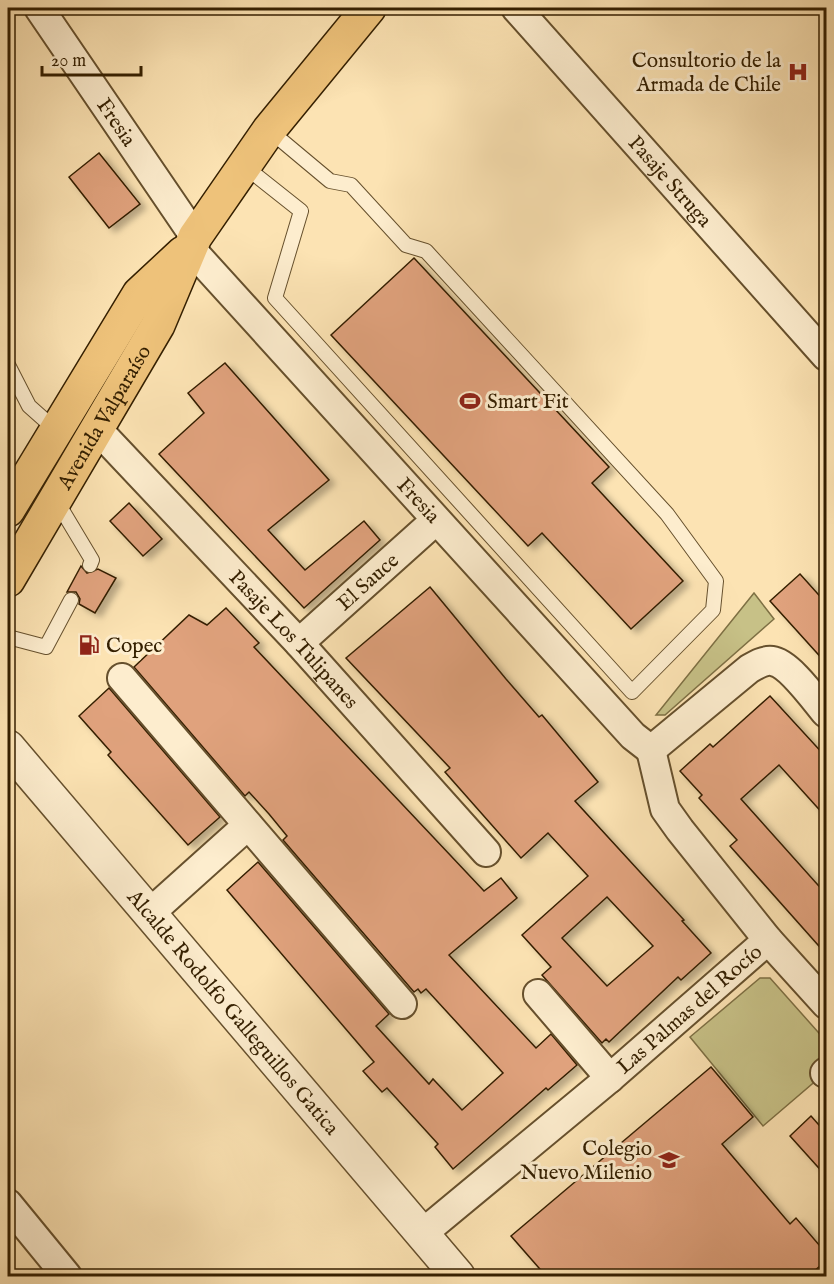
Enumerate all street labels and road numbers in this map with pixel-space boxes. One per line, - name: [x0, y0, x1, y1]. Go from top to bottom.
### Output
- street label: Fresia: [90, 94, 142, 153]
- street label: Pasaje Struga: [621, 131, 718, 234]
- street label: Avenida Valparaíso: [52, 341, 158, 496]
- street label: Fresia: [390, 473, 446, 530]
- street label: El Sauce: [332, 548, 405, 618]
- street label: Pasaje Los Tulipanes: [222, 565, 364, 715]
- street label: Alcalde Rodolfo Galleguillos Gatica: [120, 884, 345, 1142]
- street label: Las Palmas del Rocío: [612, 939, 768, 1081]

